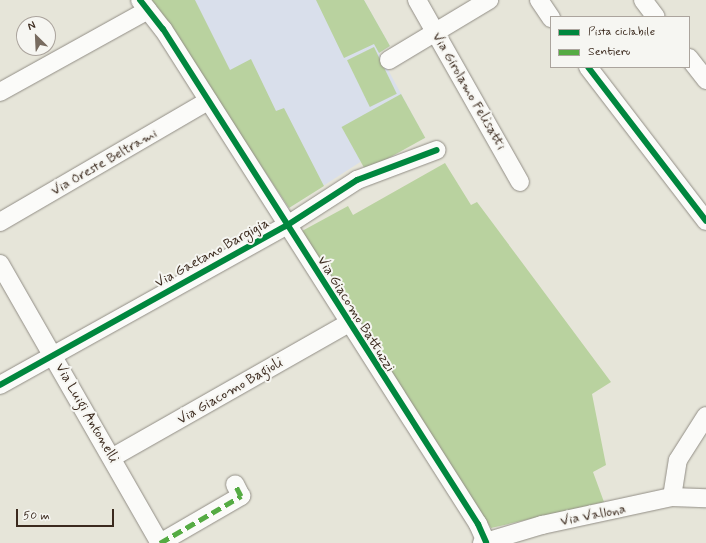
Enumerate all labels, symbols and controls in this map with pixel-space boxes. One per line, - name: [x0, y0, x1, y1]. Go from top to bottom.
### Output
- north arrow: [16, 16, 56, 56]
- legend: [550, 16, 690, 68]
- text: N: [25, 18, 38, 34]
- text: Pista ciclabile: [588, 24, 655, 40]
- street label: Via Girolamo Felisatti: [429, 29, 509, 153]
- text: Sentiero: [588, 44, 630, 60]
- street label: Via Oreste Beltrami: [48, 125, 160, 199]
- street label: Via Gaetano Bargigia: [152, 215, 272, 291]
- street label: Via Giacomo Battuzzi: [314, 253, 398, 375]
- street label: Via Giacomo Bagioli: [175, 354, 285, 428]
- street label: Via Luigi Antonelli: [52, 361, 122, 465]
- street label: Via Vallona: [559, 500, 627, 530]
- scale bar: [18, 501, 116, 527]
- text: 50 m: [23, 508, 50, 524]

